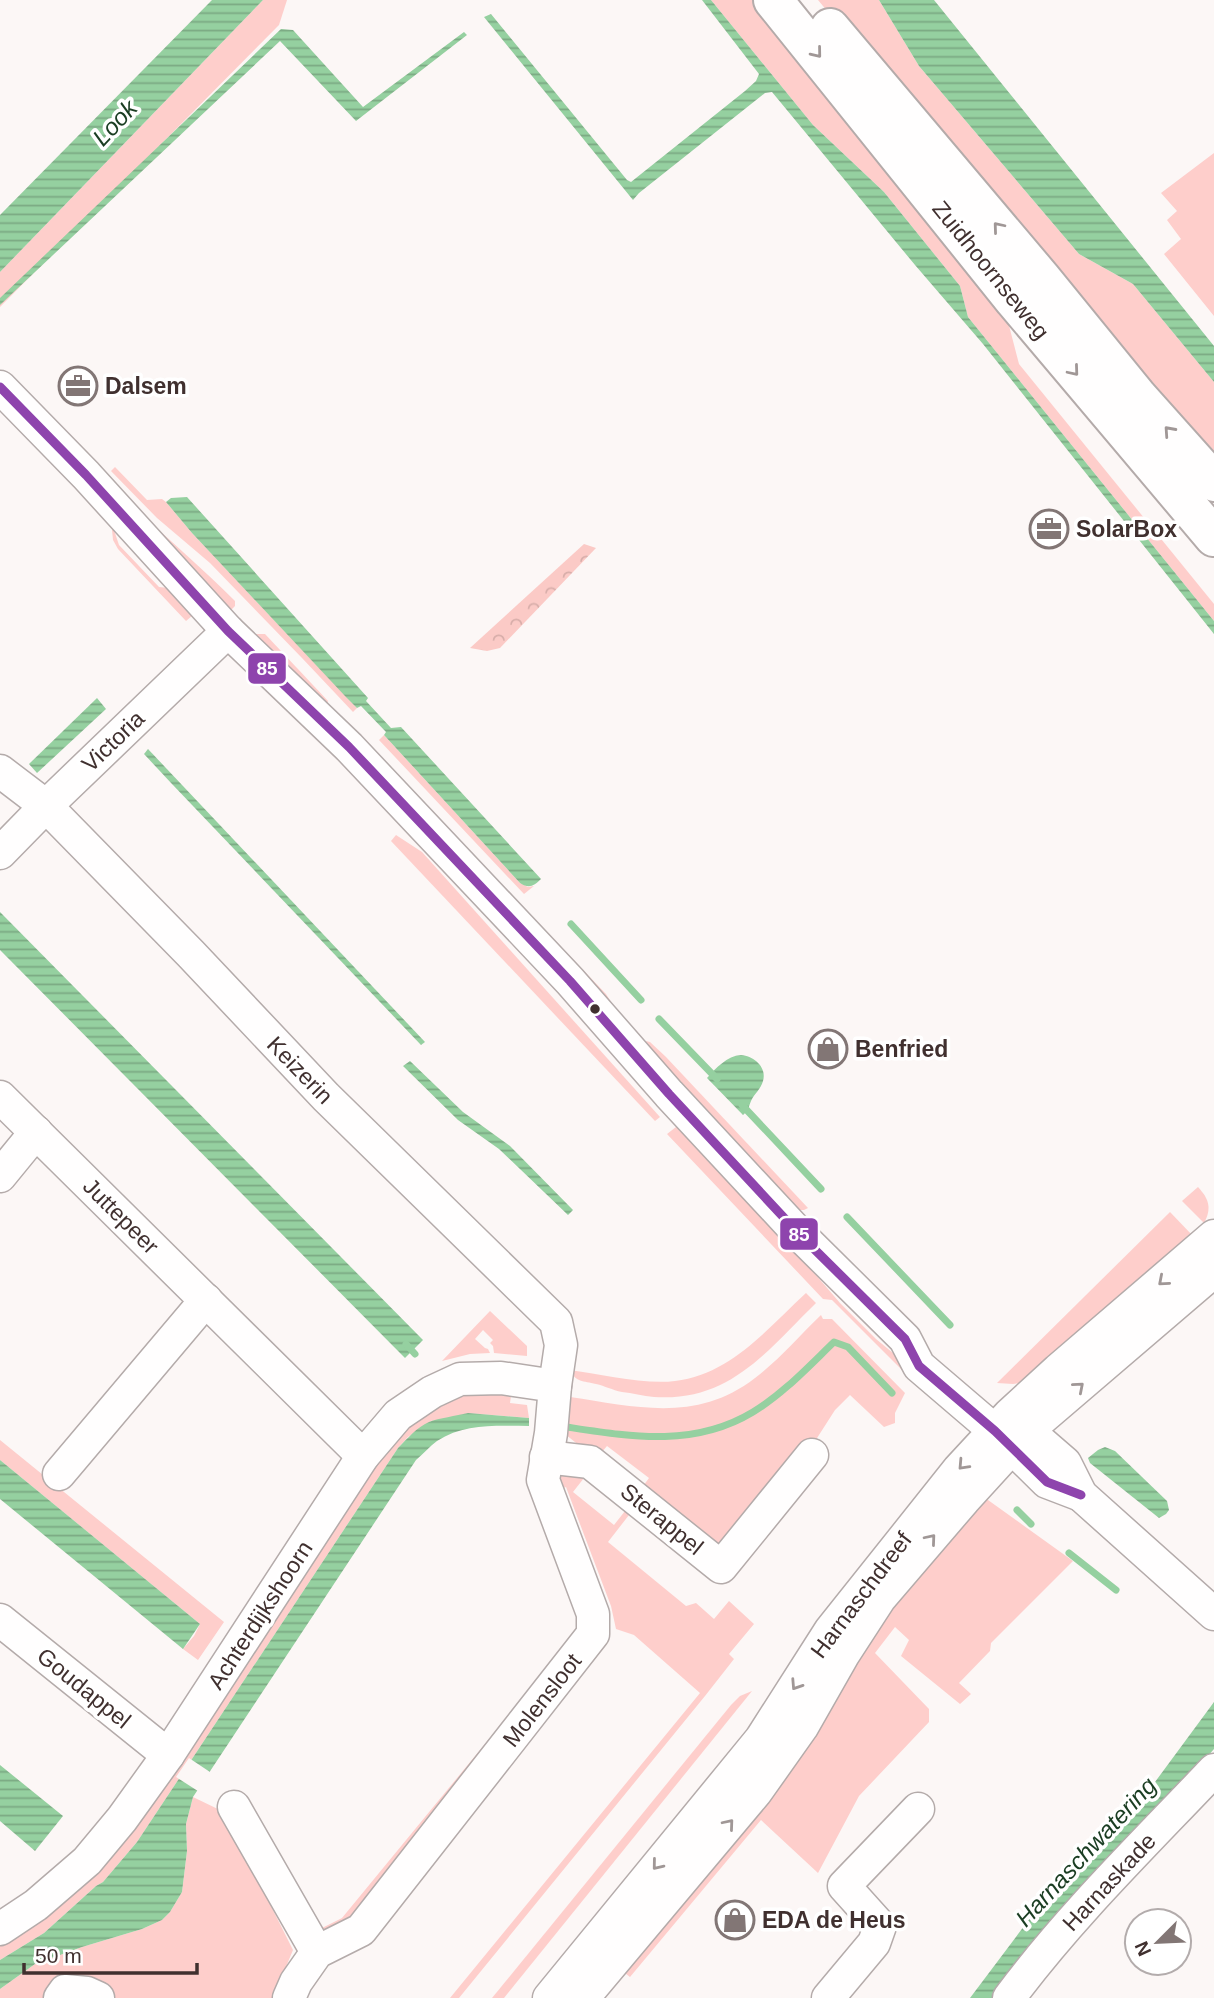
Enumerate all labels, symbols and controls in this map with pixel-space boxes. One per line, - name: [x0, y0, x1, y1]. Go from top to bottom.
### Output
- one-way arrow: [808, 45, 821, 57]
- water label: Look: [87, 93, 144, 151]
- street label: Zuidhoornseweg: [927, 196, 1055, 344]
- one-way arrow: [994, 223, 1006, 236]
- one-way arrow: [1066, 363, 1078, 376]
- office icon: Dalsem: [57, 365, 99, 407]
- place label: Dalsem: [105, 373, 187, 399]
- one-way arrow: [1164, 426, 1177, 439]
- office icon: SolarBox: [1028, 508, 1070, 550]
- place label: SolarBox: [1076, 516, 1177, 542]
- line badge: 85: [247, 652, 287, 685]
- text: 85: [256, 658, 278, 679]
- street label: Victoria: [77, 705, 150, 777]
- unlabelled marker: [588, 1002, 602, 1016]
- shop icon: Benfried: [807, 1028, 849, 1070]
- street label: Keizerin: [262, 1031, 338, 1109]
- place label: Benfried: [855, 1036, 948, 1062]
- street label: Juttepeer: [78, 1173, 164, 1259]
- line badge: 85: [779, 1217, 819, 1251]
- text: 85: [788, 1224, 810, 1245]
- one-way arrow: [1158, 1273, 1171, 1285]
- one-way arrow: [1071, 1383, 1084, 1395]
- one-way arrow: [959, 1457, 971, 1470]
- street label: Sterappel: [616, 1478, 708, 1560]
- street label: Harnaschdreef: [805, 1526, 917, 1663]
- one-way arrow: [923, 1534, 935, 1547]
- street label: Achterdijkshoorn: [202, 1536, 318, 1694]
- street label: Goudappel: [32, 1642, 136, 1734]
- street label: Molensloot: [498, 1648, 587, 1752]
- one-way arrow: [792, 1677, 804, 1690]
- water label: Harnaschwatering: [1010, 1771, 1162, 1932]
- one-way arrow: [721, 1819, 733, 1832]
- street label: Harnaskade: [1057, 1828, 1161, 1936]
- one-way arrow: [653, 1856, 665, 1869]
- shop icon: EDA de Heus: [714, 1899, 756, 1941]
- place label: EDA de Heus: [762, 1907, 906, 1933]
- north arrow: [1123, 1907, 1193, 1977]
- scale bar: [24, 1932, 198, 1976]
- text: N: [1131, 1938, 1155, 1959]
- text: 50 m: [35, 1944, 82, 1967]

